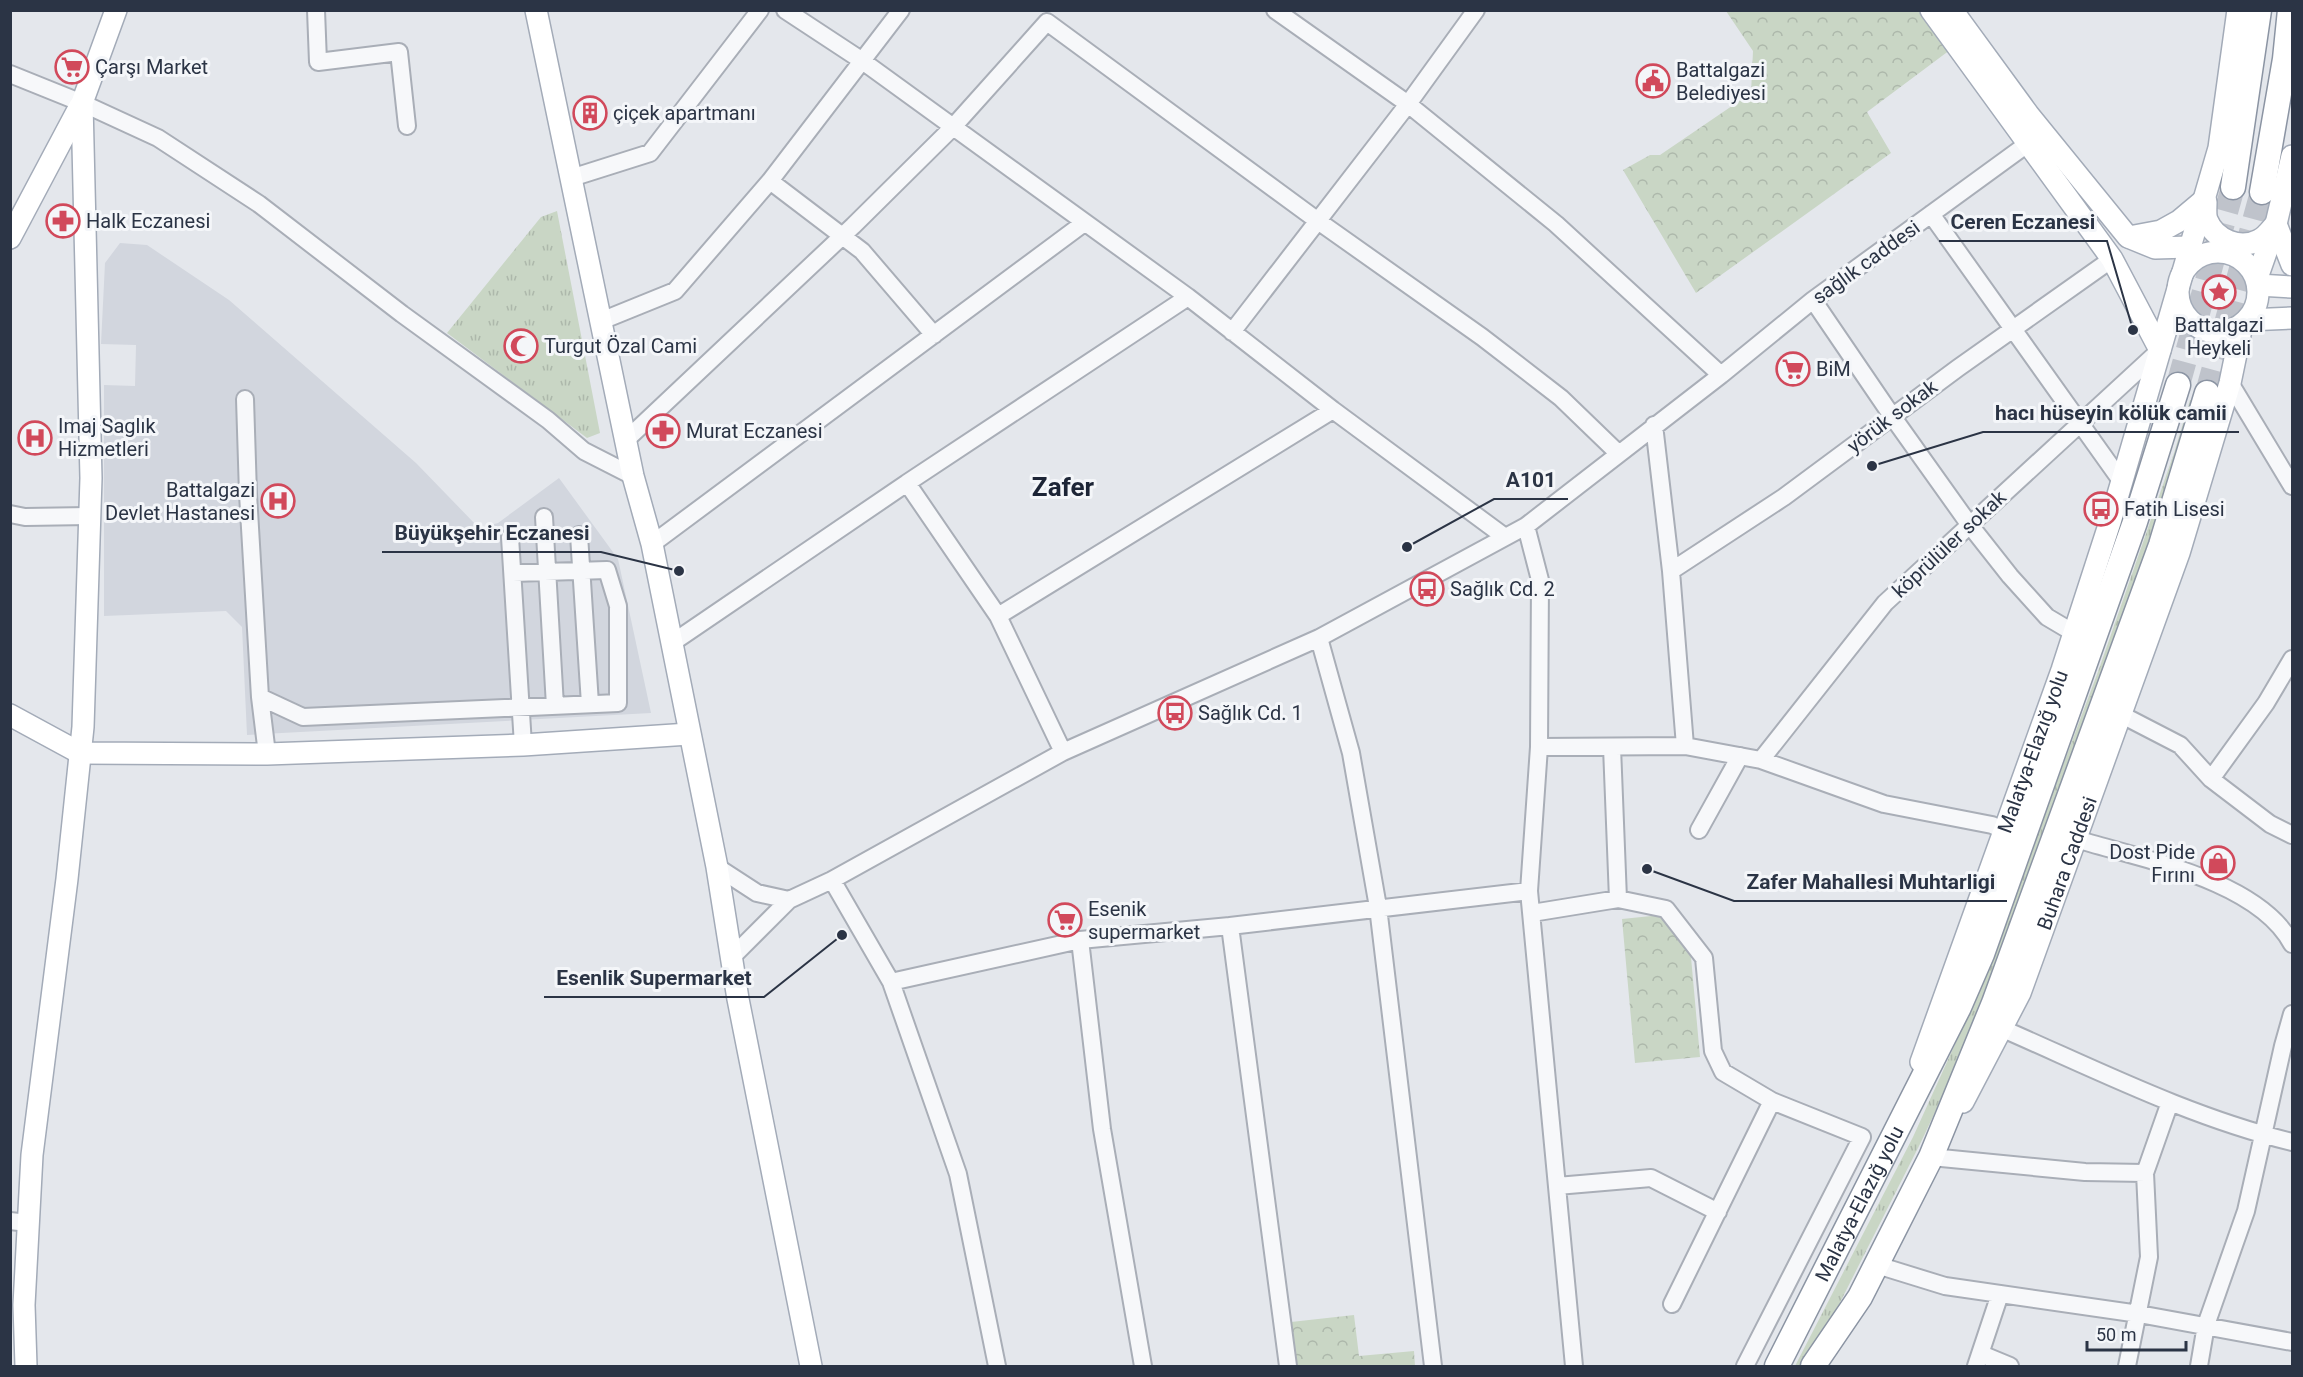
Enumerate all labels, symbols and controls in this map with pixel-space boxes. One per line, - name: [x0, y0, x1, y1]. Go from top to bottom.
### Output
- supermarket icon: Çarşı Market: [54, 49, 90, 85]
- place label: Çarşı Market: [95, 55, 208, 79]
- place label: Battalgazi Belediyesi: [1676, 58, 1766, 105]
- public building icon: Battalgazi Belediyesi: [1635, 63, 1671, 99]
- building icon: çiçek apartmanı: [572, 95, 608, 131]
- place label: çiçek apartmanı: [613, 101, 756, 125]
- callout: Ceren Eczanesi: [1939, 202, 2107, 241]
- pharmacy icon: Halk Eczanesi: [45, 203, 81, 239]
- place label: Halk Eczanesi: [86, 209, 210, 233]
- text: Ceren Eczanesi: [1951, 210, 2095, 234]
- street label: sağlık caddesi: [1808, 215, 1924, 309]
- place icon: Battalgazi Heykeli: [2201, 274, 2237, 310]
- place label: Battalgazi Heykeli: [2174, 313, 2264, 360]
- mosque icon: Turgut Özal Cami: [503, 328, 539, 364]
- place label: Turgut Özal Cami: [544, 334, 697, 358]
- supermarket icon: BiM: [1775, 351, 1811, 387]
- place label: BiM: [1816, 357, 1851, 381]
- street label: yörük sokak: [1842, 374, 1942, 458]
- callout: hacı hüseyin kölük camii: [1983, 393, 2239, 432]
- text: hacı hüseyin kölük camii: [1995, 401, 2227, 425]
- pharmacy icon: Murat Eczanesi: [645, 413, 681, 449]
- place label: Imaj Saglık Hizmetleri: [58, 414, 156, 461]
- place label: Murat Eczanesi: [686, 419, 823, 443]
- hospital icon: Imaj Saglık Hizmetleri: [17, 420, 53, 456]
- callout: A101: [1494, 460, 1568, 499]
- text: A101: [1506, 468, 1556, 492]
- district label: Zafer: [1032, 472, 1095, 502]
- place label: Battalgazi Devlet Hastanesi: [105, 478, 255, 525]
- hospital icon: Battalgazi Devlet Hastanesi: [260, 483, 296, 519]
- street label: köprülüler sokak: [1887, 485, 2011, 603]
- bus stop icon: Fatih Lisesi: [2083, 491, 2119, 527]
- place label: Fatih Lisesi: [2124, 497, 2225, 521]
- callout: Büyükşehir Eczanesi: [382, 513, 601, 552]
- text: Büyükşehir Eczanesi: [394, 521, 590, 545]
- bus stop icon: Sağlık Cd. 2: [1409, 571, 1445, 607]
- place label: Sağlık Cd. 2: [1450, 577, 1555, 601]
- street label: Malatya-Elazığ yolu: [1992, 667, 2073, 836]
- bus stop icon: Sağlık Cd. 1: [1157, 695, 1193, 731]
- place label: Sağlık Cd. 1: [1198, 701, 1303, 725]
- street label: Buhara Caddesi: [2032, 793, 2102, 933]
- place label: Dost Pide Fırını: [2109, 840, 2195, 887]
- shop icon: Dost Pide Fırını: [2200, 845, 2236, 881]
- callout: Zafer Mahallesi Muhtarligi: [1734, 862, 2007, 901]
- text: Zafer Mahallesi Muhtarligi: [1747, 870, 1995, 894]
- place label: Esenik supermarket: [1088, 897, 1200, 944]
- supermarket icon: Esenik supermarket: [1047, 902, 1083, 938]
- callout: Esenlik Supermarket: [544, 958, 764, 997]
- text: Esenlik Supermarket: [556, 966, 752, 990]
- street label: Malatya-Elazığ yolu: [1810, 1122, 1909, 1285]
- scale bar: [2087, 1314, 2186, 1352]
- text: 50 m: [2096, 1324, 2136, 1345]

